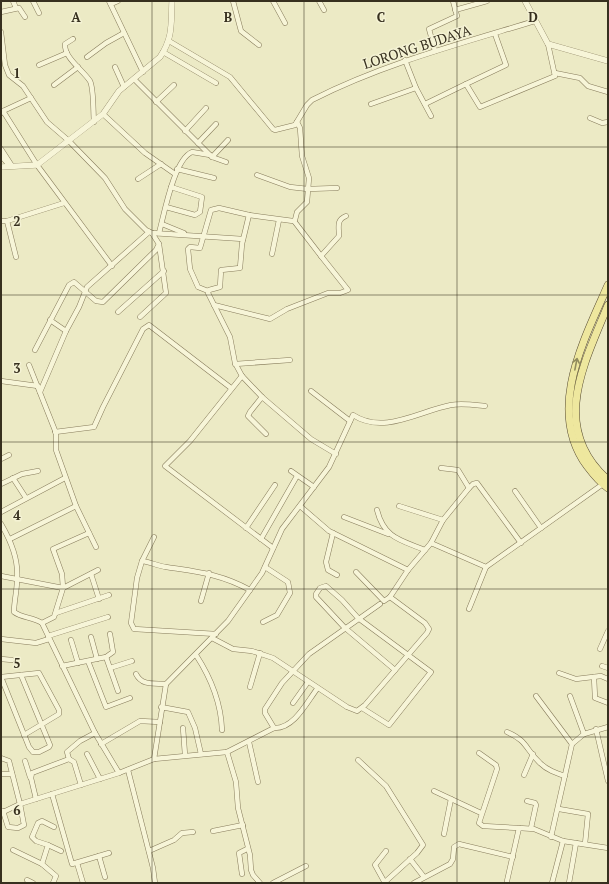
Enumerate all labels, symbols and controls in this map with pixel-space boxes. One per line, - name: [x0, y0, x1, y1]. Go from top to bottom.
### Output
- text: A: [71, 8, 81, 26]
- text: B: [224, 8, 232, 26]
- text: C: [377, 8, 385, 26]
- text: D: [528, 8, 538, 26]
- street label: LORONG BUDAYA: [360, 20, 474, 73]
- text: 1: [13, 64, 21, 82]
- text: 2: [13, 212, 21, 230]
- one-way arrow: [572, 358, 580, 371]
- text: 3: [13, 359, 21, 377]
- text: 4: [13, 506, 21, 524]
- text: 5: [13, 654, 21, 672]
- text: 6: [13, 801, 21, 819]

